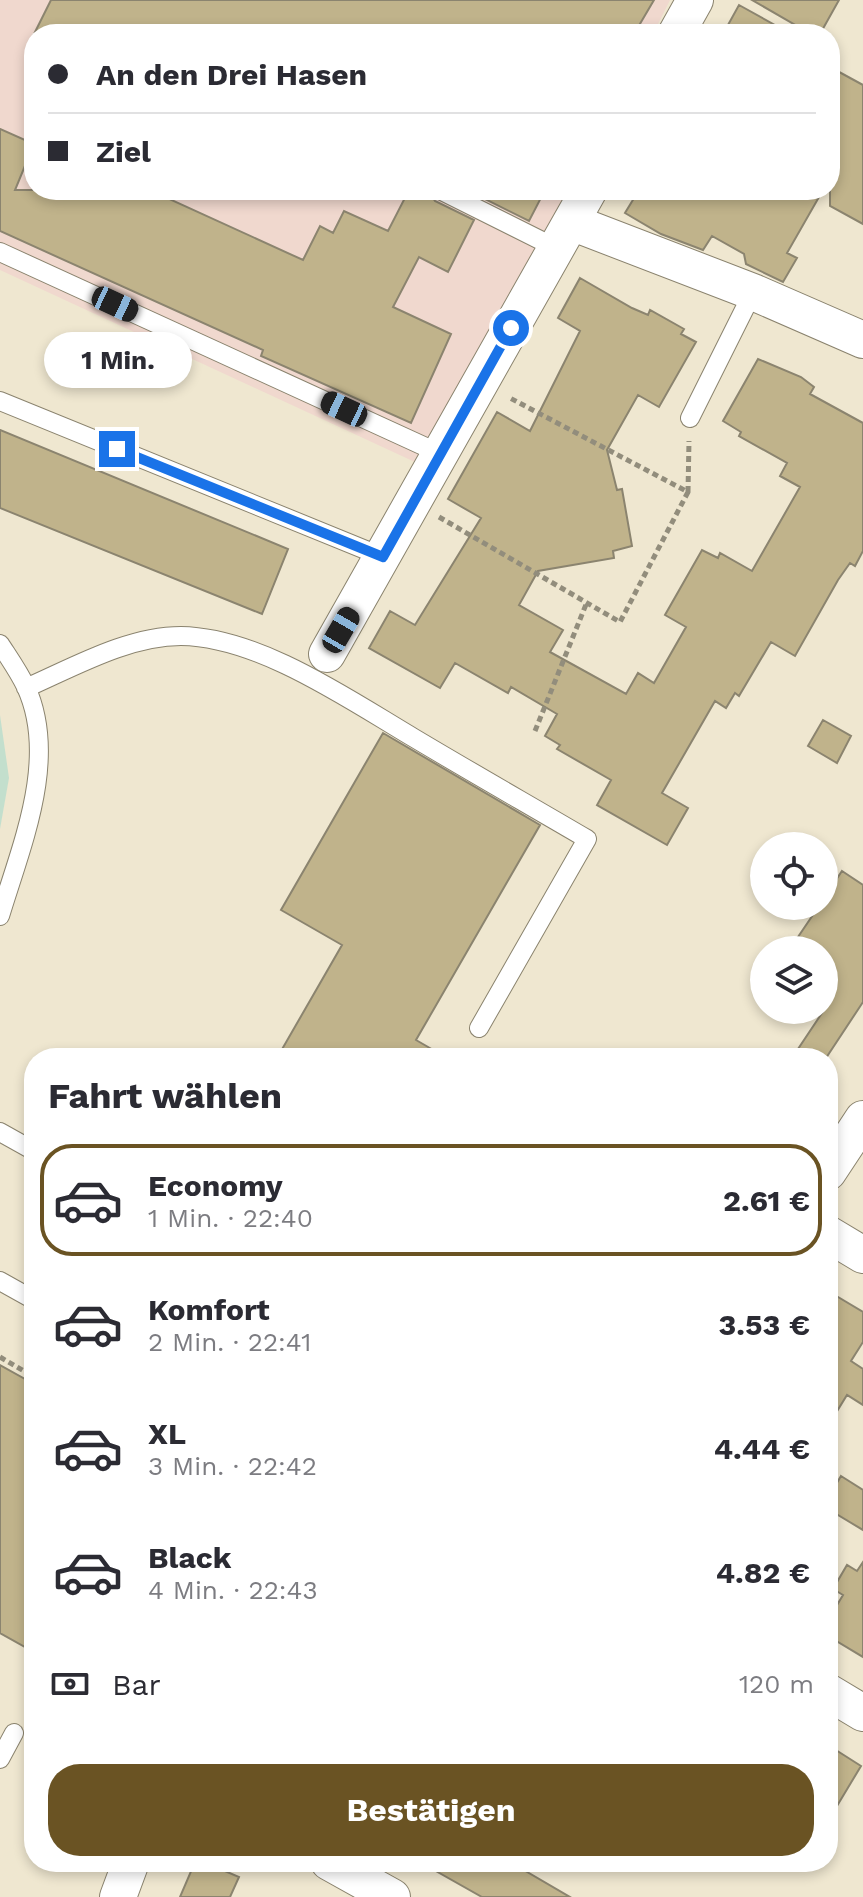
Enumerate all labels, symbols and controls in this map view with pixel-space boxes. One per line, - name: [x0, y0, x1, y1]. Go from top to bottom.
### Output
- text: An den Drei Hasen: [96, 57, 367, 92]
- text: Ziel: [96, 134, 151, 169]
- car: [88, 283, 142, 325]
- route start: [493, 310, 529, 346]
- callout: 1 Min.: [43, 333, 191, 389]
- text: 1 Min.: [81, 345, 155, 375]
- car: [317, 388, 371, 430]
- route end: [99, 431, 135, 467]
- car: [319, 603, 363, 657]
- map controls: [750, 832, 838, 1024]
- button: locate: [750, 832, 838, 920]
- button: layers: [750, 936, 838, 1024]
- text: Fahrt wählen: [48, 1075, 282, 1117]
- icon: car: [52, 1164, 124, 1236]
- text: Economy: [148, 1168, 283, 1203]
- text: 2.61 €: [723, 1183, 810, 1218]
- text: 1 Min. · 22:40: [148, 1203, 313, 1233]
- icon: car: [52, 1288, 124, 1360]
- text: Komfort: [148, 1292, 270, 1327]
- text: 3.53 €: [719, 1307, 810, 1342]
- text: 2 Min. · 22:41: [148, 1327, 311, 1357]
- icon: car: [52, 1412, 124, 1484]
- text: XL: [148, 1416, 186, 1451]
- text: 4.44 €: [714, 1431, 810, 1466]
- text: 3 Min. · 22:42: [148, 1451, 317, 1481]
- icon: car: [52, 1536, 124, 1608]
- text: Black: [148, 1540, 232, 1575]
- text: 4.82 €: [716, 1555, 810, 1590]
- text: 4 Min. · 22:43: [148, 1575, 318, 1605]
- icon: cash: [48, 1662, 92, 1706]
- text: Bar: [112, 1667, 161, 1702]
- text: 120 m: [739, 1669, 814, 1699]
- button: Bestätigen: [48, 1764, 814, 1856]

